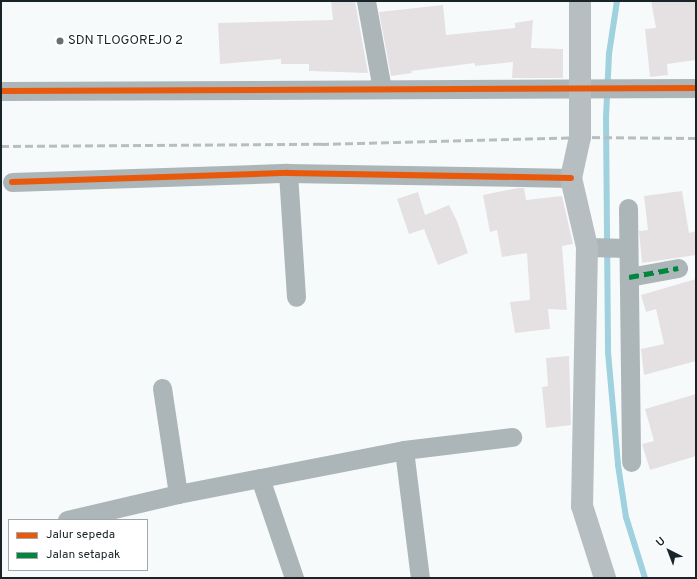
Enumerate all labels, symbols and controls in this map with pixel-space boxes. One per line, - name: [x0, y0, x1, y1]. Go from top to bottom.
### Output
- place label: SDN TLOGOREJO 2: [68, 33, 183, 49]
- marker: SDN TLOGOREJO 2: [55, 36, 65, 46]
- legend: [8, 519, 148, 571]
- text: Jalur sepeda: [46, 527, 115, 543]
- north arrow: [649, 531, 689, 571]
- text: U: [653, 534, 669, 550]
- text: Jalan setapak: [46, 547, 120, 563]

